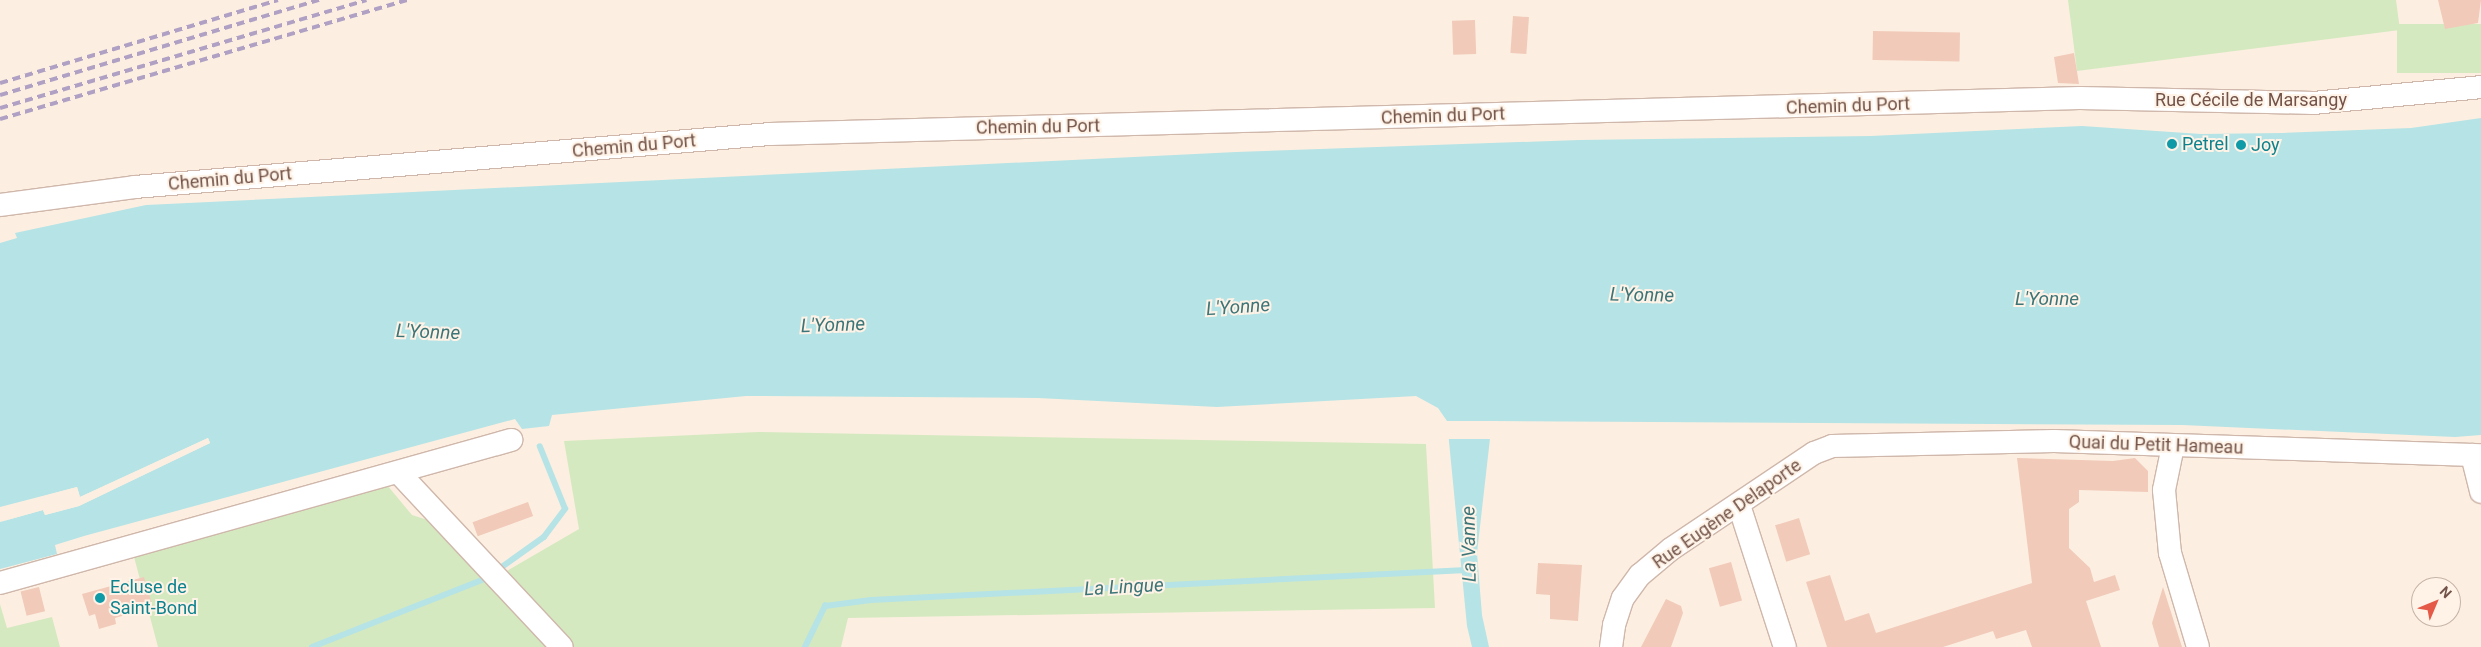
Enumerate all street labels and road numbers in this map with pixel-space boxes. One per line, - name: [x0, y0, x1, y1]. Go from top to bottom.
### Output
- street label: Rue Cécile de Marsangy: [2155, 89, 2347, 111]
- street label: Chemin du Port: [1786, 93, 1910, 119]
- street label: Chemin du Port: [1381, 103, 1505, 129]
- street label: Chemin du Port: [976, 115, 1100, 139]
- street label: Chemin du Port: [571, 130, 697, 162]
- street label: Chemin du Port: [167, 163, 293, 195]
- street label: Quai du Petit Hameau: [2068, 431, 2244, 459]
- street label: Rue Eugène Delaporte: [1649, 455, 1805, 573]

